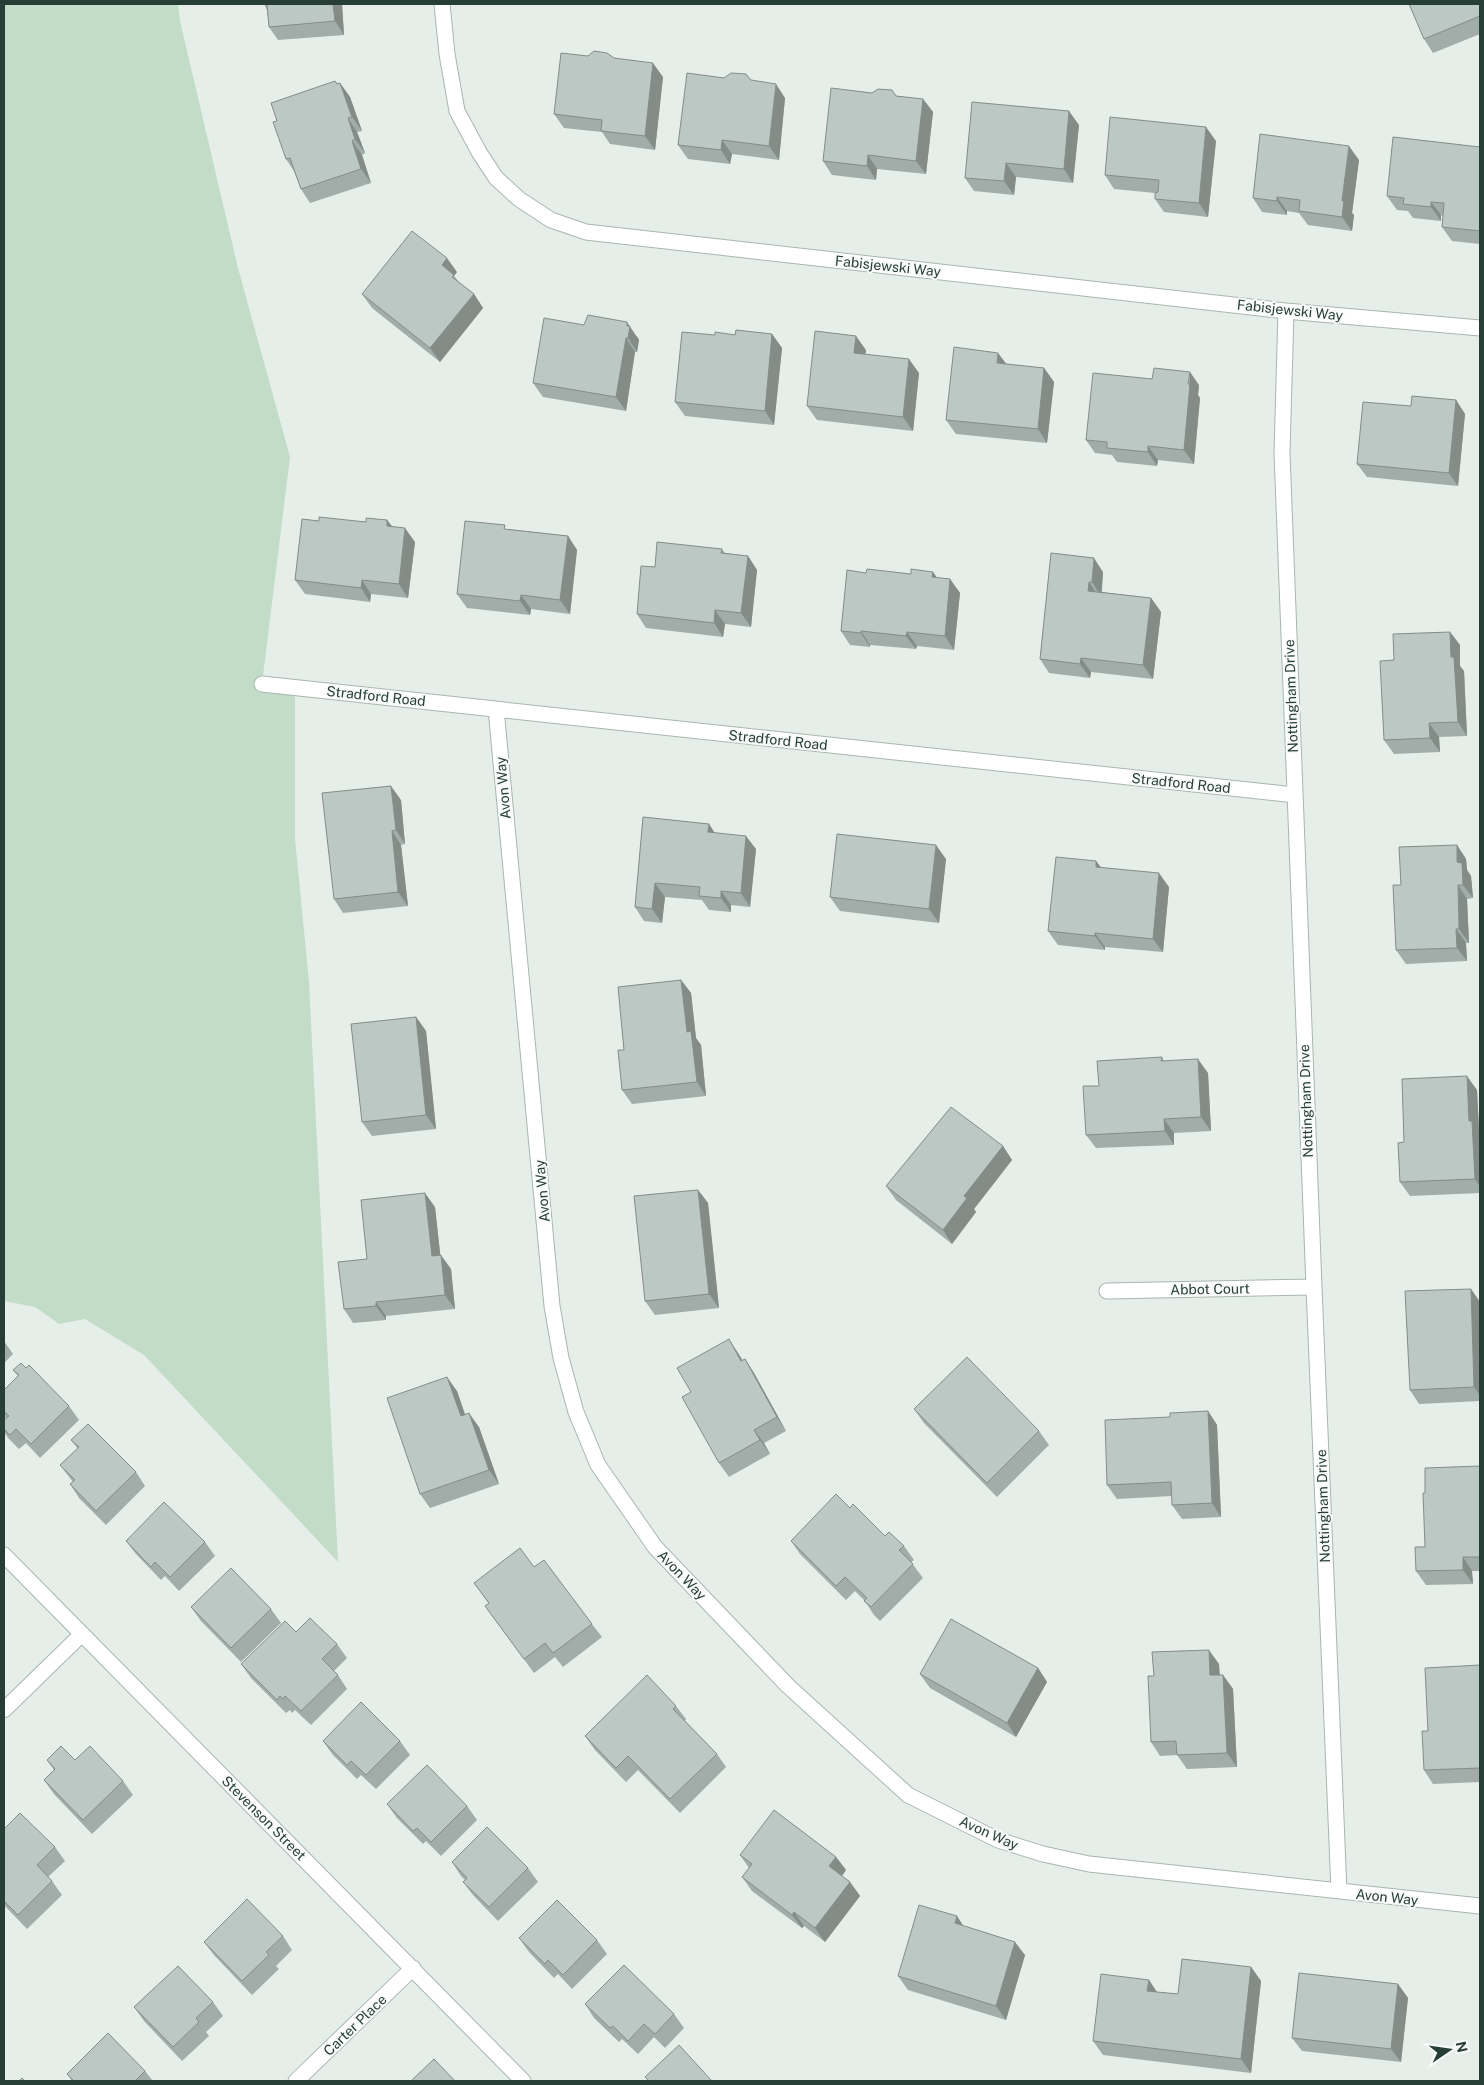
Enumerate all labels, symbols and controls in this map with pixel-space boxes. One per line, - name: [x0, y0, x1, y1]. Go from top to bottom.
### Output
- street label: Fabisjewski Way: [834, 252, 942, 280]
- street label: Fabisjewski Way: [1236, 296, 1344, 324]
- street label: Nottingham Drive: [1281, 639, 1301, 753]
- street label: Stradford Road: [326, 683, 426, 709]
- street label: Stradford Road: [728, 727, 828, 753]
- street label: Avon Way: [492, 756, 514, 820]
- street label: Stradford Road: [1131, 770, 1231, 796]
- street label: Nottingham Drive: [1296, 1044, 1316, 1158]
- street label: Avon Way: [531, 1159, 553, 1223]
- street label: Abbot Court: [1170, 1280, 1250, 1298]
- street label: Nottingham Drive: [1313, 1449, 1333, 1563]
- street label: Avon Way: [654, 1547, 710, 1604]
- street label: Stevenson Street: [219, 1773, 309, 1863]
- street label: Avon Way: [957, 1813, 1021, 1853]
- street label: Avon Way: [1355, 1886, 1420, 1908]
- street label: Carter Place: [320, 1991, 390, 2059]
- north arrow: [1424, 2025, 1474, 2075]
- text: N: [1453, 2040, 1471, 2054]

